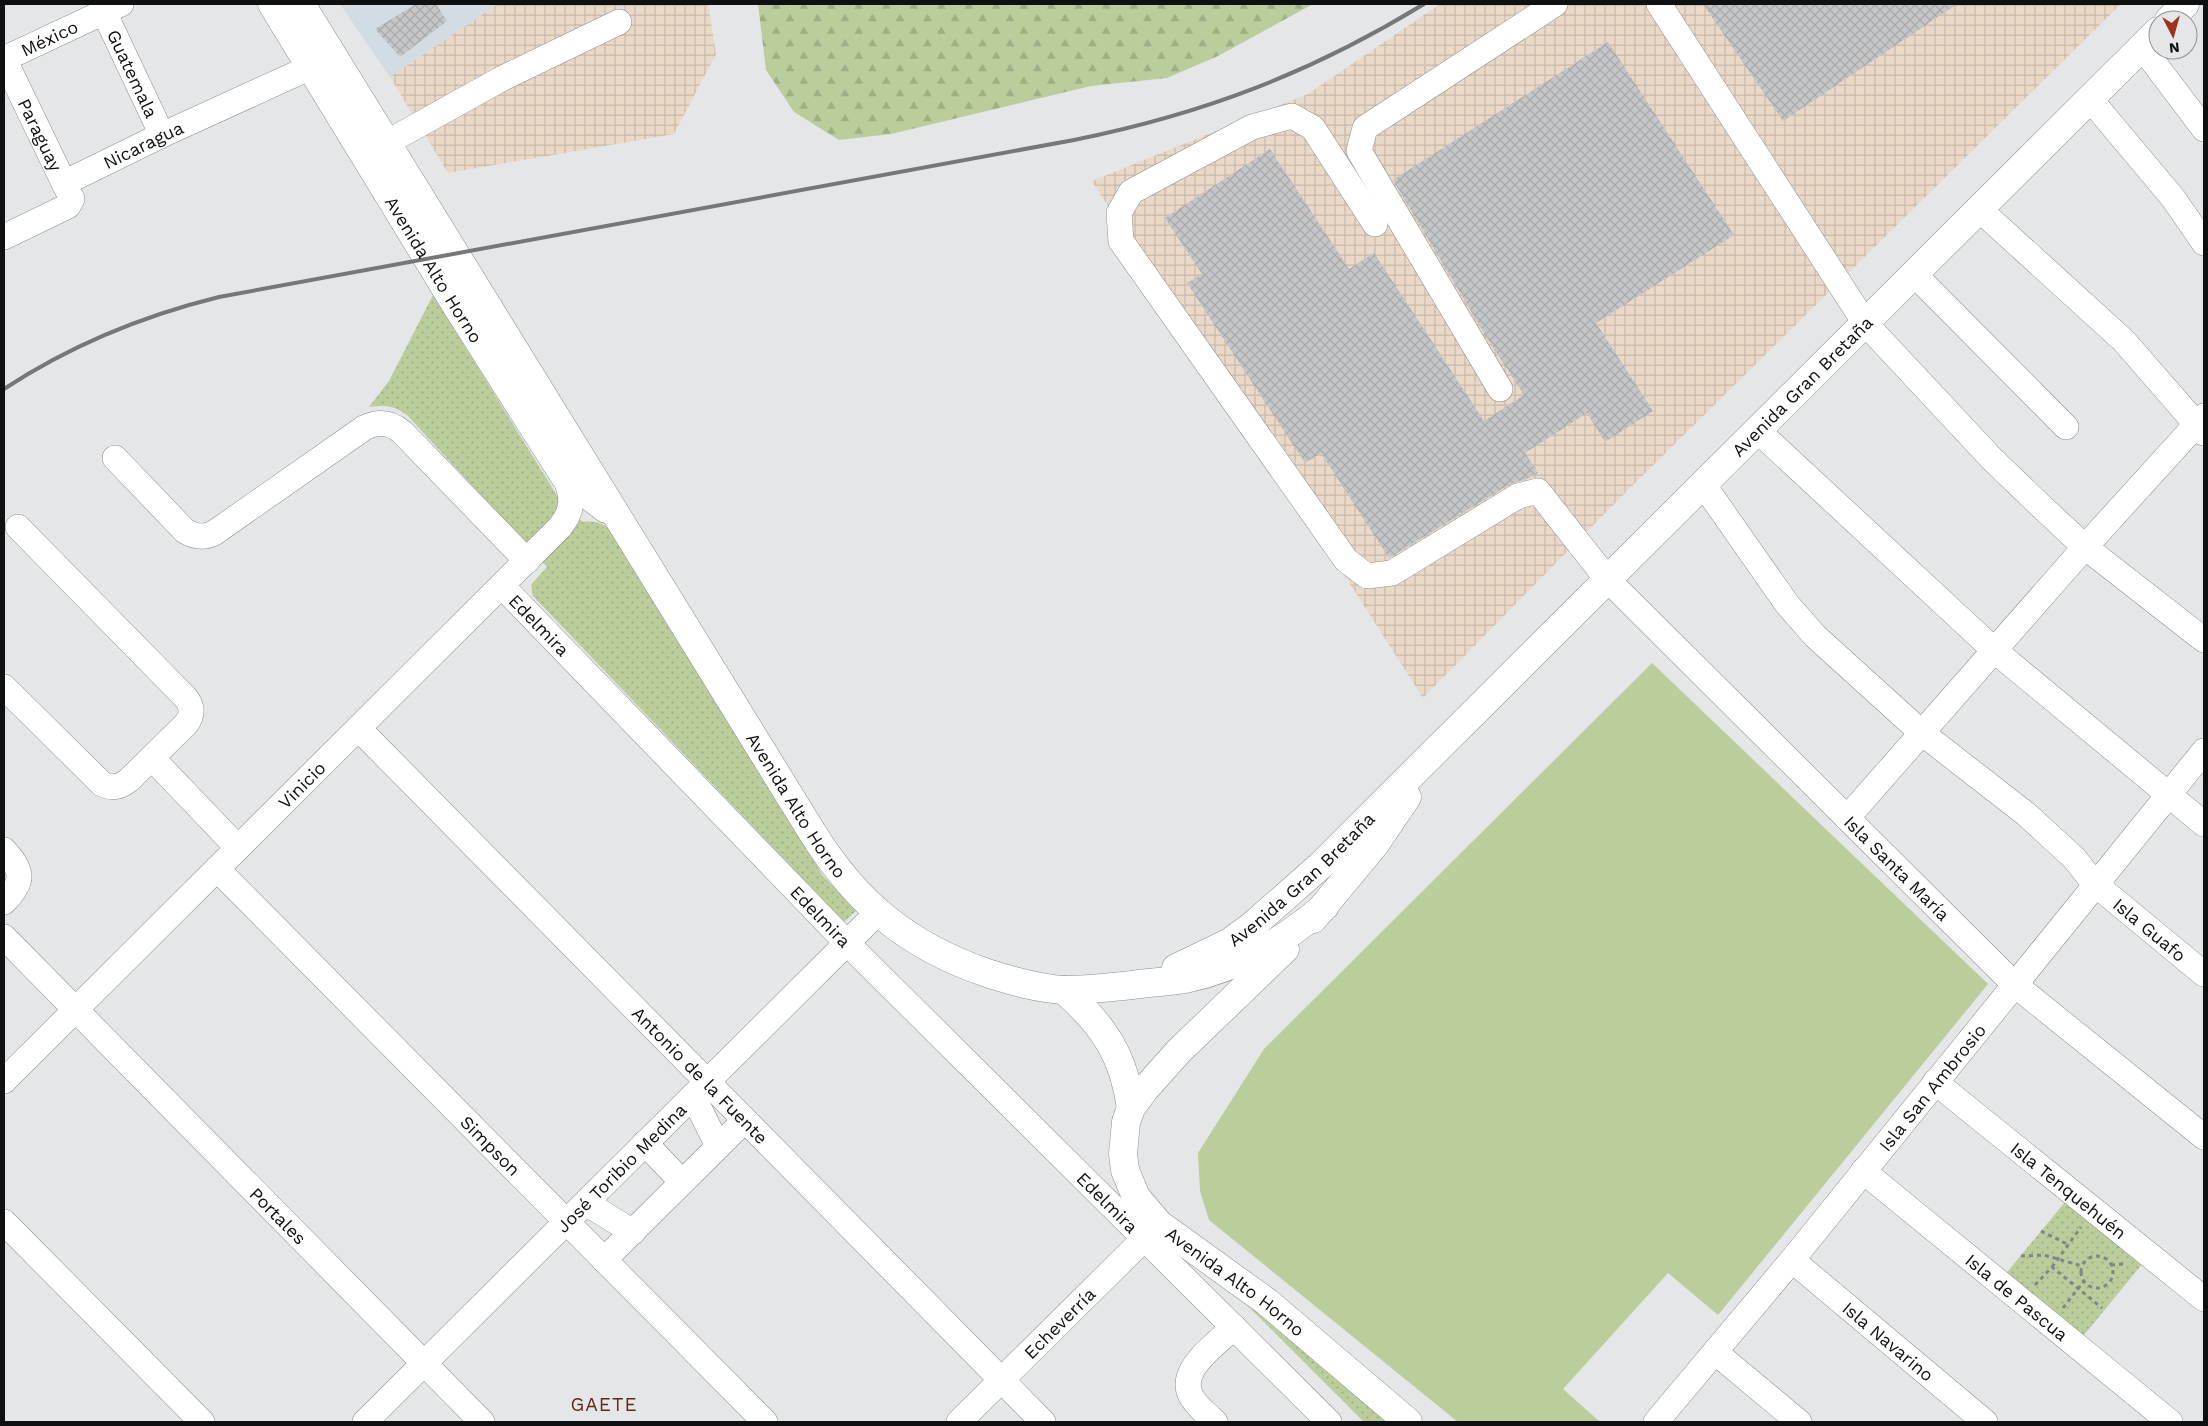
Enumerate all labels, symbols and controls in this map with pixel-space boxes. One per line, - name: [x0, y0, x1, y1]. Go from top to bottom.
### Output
- north arrow: [2148, 10, 2198, 60]
- street label: México: [17, 15, 81, 60]
- street label: Guatemala: [103, 26, 163, 121]
- text: N: [2168, 39, 2180, 56]
- street label: Paraguay: [14, 95, 67, 175]
- street label: Nicaragua: [100, 116, 186, 173]
- street label: Avenida Alto Horno: [381, 192, 487, 347]
- street label: Avenida Gran Bretaña: [1727, 311, 1877, 460]
- street label: Edelmira: [505, 590, 574, 660]
- street label: Avenida Alto Horno: [743, 729, 851, 882]
- street label: Vinicio: [274, 757, 330, 813]
- street label: Avenida Gran Bretaña: [1224, 808, 1379, 950]
- street label: Isla Santa María: [1840, 811, 1954, 925]
- street label: Edelmira: [786, 881, 855, 951]
- street label: Isla Guafo: [2109, 893, 2191, 965]
- street label: Antonio de la Fuente: [628, 1002, 773, 1148]
- street label: Isla San Ambrosio: [1874, 1019, 1990, 1155]
- street label: José Toribio Medina: [552, 1099, 690, 1236]
- street label: Simpson: [457, 1111, 525, 1180]
- street label: Isla Tenquehuén: [2007, 1137, 2131, 1243]
- street label: Edelmira: [1073, 1167, 1143, 1237]
- street label: Portales: [246, 1183, 311, 1248]
- street label: Avenida Alto Horno: [1162, 1222, 1309, 1340]
- street label: Isla de Pascua: [1962, 1249, 2072, 1345]
- street label: Echeverría: [1019, 1283, 1099, 1363]
- street label: Isla Navarino: [1839, 1297, 1938, 1385]
- district label: GAETE: [570, 1393, 638, 1416]

